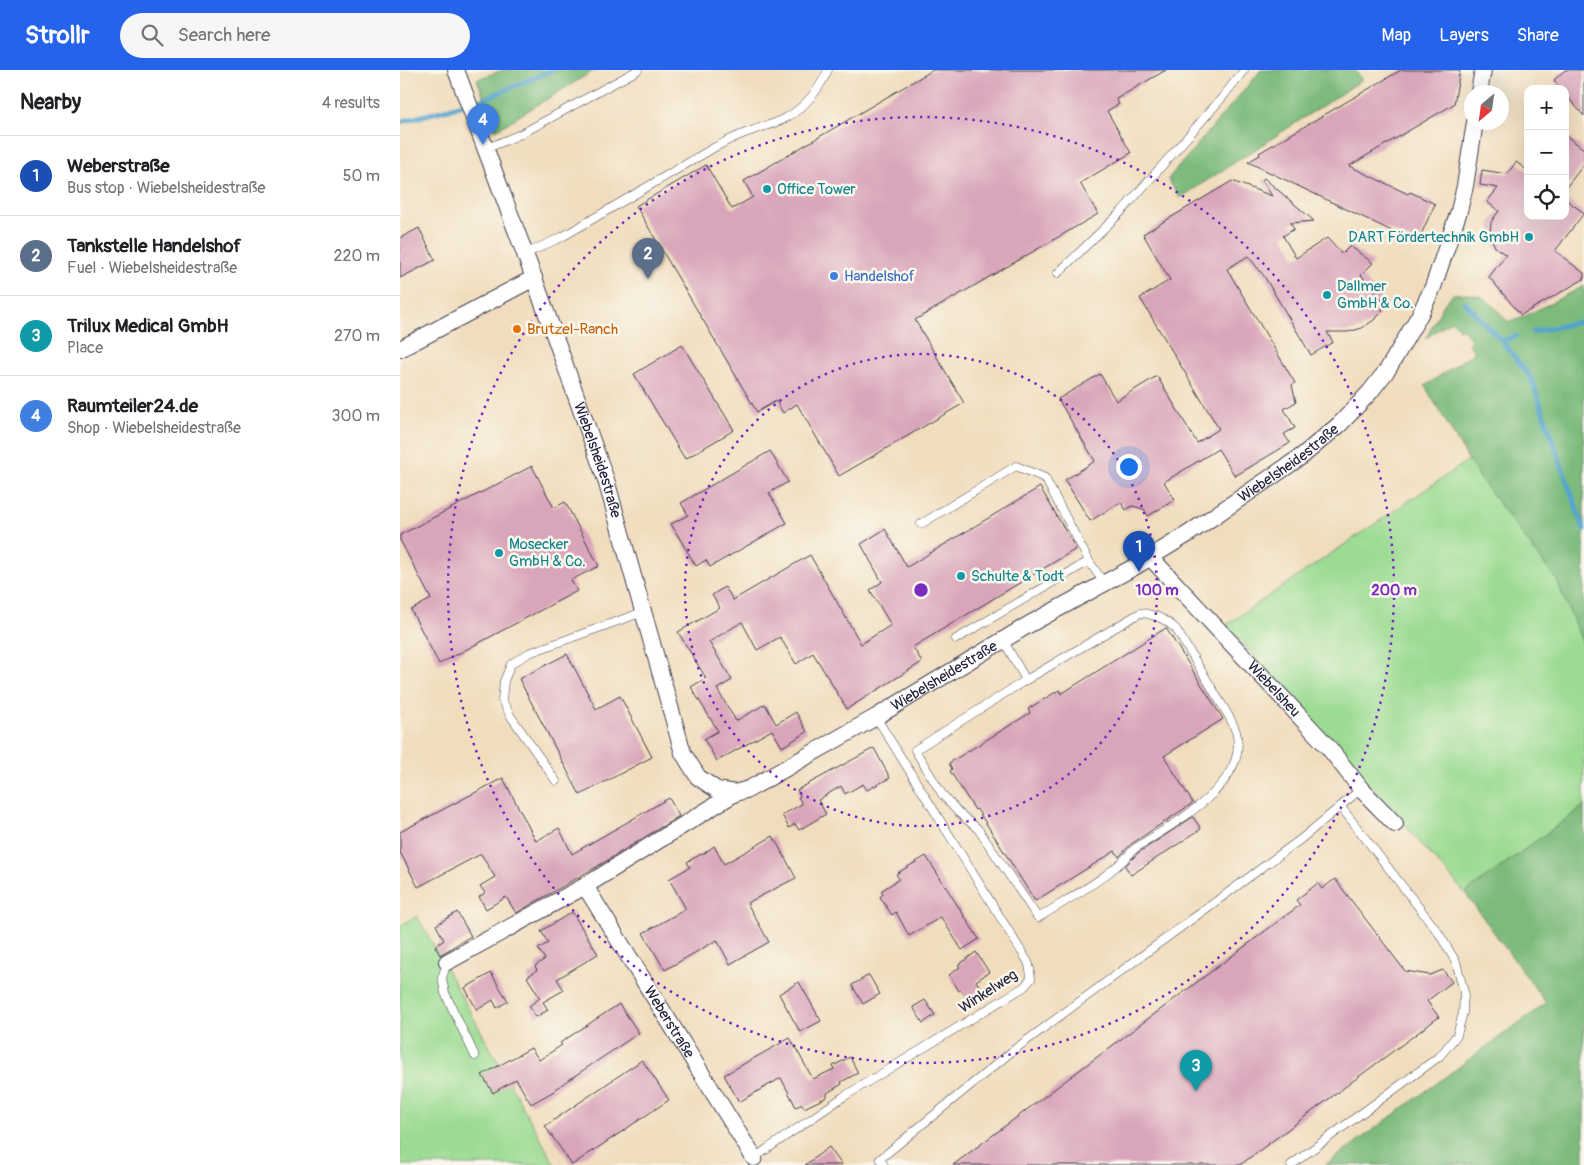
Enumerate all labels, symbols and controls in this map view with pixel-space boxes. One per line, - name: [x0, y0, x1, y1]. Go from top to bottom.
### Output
- search box: [120, 13, 470, 58]
- text: Strollr: [25, 21, 90, 50]
- icon: search: [138, 21, 166, 49]
- text: Search here: [178, 23, 270, 47]
- text: Map: [1382, 24, 1411, 47]
- text: Layers: [1439, 24, 1489, 47]
- text: Share: [1517, 24, 1559, 47]
- north arrow: [1464, 85, 1509, 130]
- map controls: [1524, 85, 1569, 220]
- button: +: [1524, 85, 1569, 130]
- text: Nearby: [20, 89, 81, 116]
- text: 4 results: [322, 93, 380, 113]
- pin: 4: [467, 104, 499, 145]
- button: −: [1524, 130, 1569, 175]
- text: Weberstraße: [67, 154, 170, 178]
- text: 1: [33, 166, 39, 186]
- text: 50 m: [343, 166, 380, 186]
- button: locate: [1524, 175, 1569, 220]
- text: Bus stop · Wiebelsheidestraße: [67, 178, 265, 198]
- place label: Office Tower: [777, 180, 856, 199]
- marker: Office Tower: [761, 183, 773, 195]
- place label: DART Fördertechnik GmbH: [1348, 228, 1519, 247]
- marker: DART Fördertechnik GmbH: [1523, 231, 1535, 243]
- text: Tankstelle Handelshof: [67, 234, 241, 258]
- pin: 2: [632, 238, 664, 279]
- text: 2: [32, 246, 40, 266]
- text: 220 m: [334, 246, 380, 266]
- text: Fuel · Wiebelsheidestraße: [67, 258, 237, 278]
- place label: Handelshof: [844, 267, 915, 286]
- marker: Handelshof: [828, 270, 840, 282]
- place label: Dallmer GmbH & Co.: [1337, 277, 1414, 313]
- marker: Dallmer GmbH & Co.: [1321, 289, 1333, 301]
- text: Trilux Medical GmbH: [67, 314, 229, 338]
- place label: Brutzel-Ranch: [527, 320, 618, 339]
- marker: Brutzel-Ranch: [511, 323, 523, 335]
- text: 3: [32, 326, 40, 346]
- text: 270 m: [334, 326, 380, 346]
- text: Place: [67, 338, 103, 358]
- text: Raumteiler24.de: [67, 394, 198, 418]
- street label: Wiebelsheidestraße: [569, 400, 625, 521]
- text: 4: [31, 406, 41, 426]
- text: 300 m: [332, 406, 380, 426]
- text: Shop · Wiebelsheidestraße: [67, 418, 241, 438]
- street label: Wiebelsheidestraße: [1234, 420, 1343, 507]
- your location: [1116, 454, 1142, 480]
- pin: 1: [1123, 531, 1155, 572]
- place label: Mosecker GmbH & Co.: [509, 535, 586, 571]
- marker: Mosecker GmbH & Co.: [493, 547, 505, 559]
- place label: Schulte & Todt: [971, 567, 1065, 586]
- marker: Schulte & Todt: [955, 570, 967, 582]
- centre of rings: [912, 581, 930, 599]
- text: 100 m: [1136, 581, 1178, 600]
- text: 200 m: [1371, 581, 1417, 600]
- street label: Wiebelsheidestraße: [888, 637, 1001, 716]
- street label: Wiebelsheu: [1243, 657, 1304, 721]
- street label: Winkelweg: [955, 965, 1021, 1017]
- street label: Weberstraße: [640, 983, 699, 1062]
- pin: 3: [1180, 1050, 1212, 1091]

